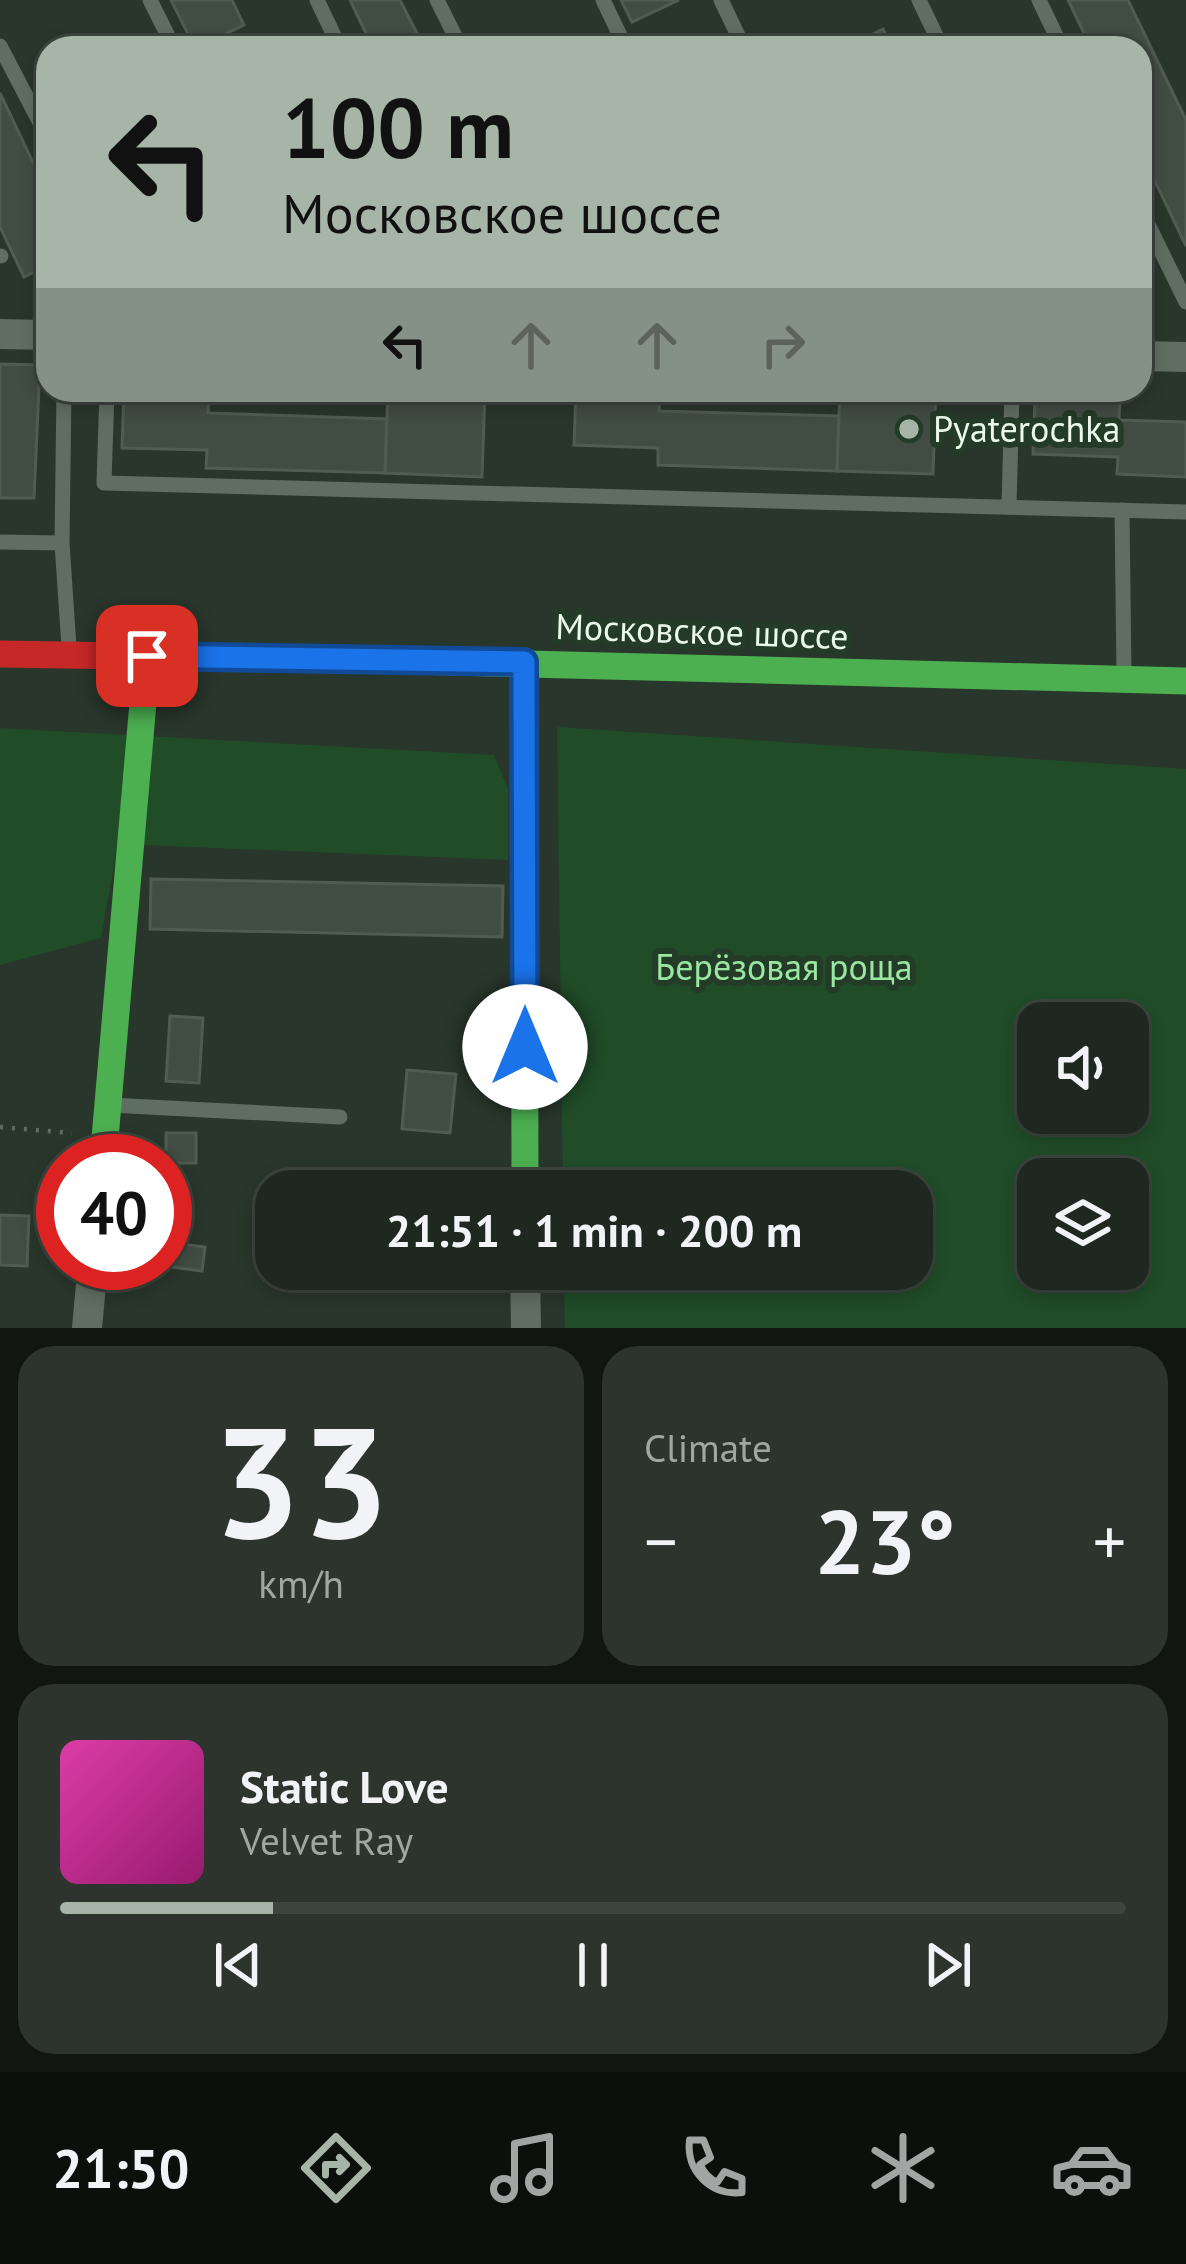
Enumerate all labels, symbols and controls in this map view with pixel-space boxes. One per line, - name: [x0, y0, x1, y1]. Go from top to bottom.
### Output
- text: 100 m: [282, 72, 514, 181]
- icon: left: [84, 84, 240, 240]
- text: Московское шоссе: [282, 178, 722, 248]
- icon: left: [372, 312, 438, 378]
- icon: ahead: [498, 312, 564, 378]
- icon: ahead: [624, 312, 690, 378]
- icon: right: [750, 312, 816, 378]
- place label: Pyaterochka: [933, 405, 1120, 452]
- marker: Pyaterochka: [896, 416, 922, 442]
- street label: Московское шоссе: [555, 602, 849, 659]
- pin: [96, 605, 198, 707]
- icon: arrive: [114, 623, 180, 689]
- park label: Берёзовая роща: [655, 943, 913, 990]
- position arrow: [462, 984, 588, 1110]
- map controls: [1017, 1002, 1149, 1290]
- button: sound: [1017, 1002, 1149, 1134]
- speed limit sign: 40: [36, 1134, 192, 1290]
- button: layers: [1017, 1158, 1149, 1290]
- text: 21:51 · 1 min · 200 m: [386, 1201, 802, 1259]
- text: 33: [213, 1379, 389, 1581]
- text: Climate: [644, 1422, 772, 1473]
- text: 23°: [814, 1482, 956, 1599]
- text: −: [644, 1498, 677, 1583]
- text: +: [1093, 1498, 1126, 1583]
- text: km/h: [258, 1558, 344, 1609]
- text: Static Love: [240, 1757, 449, 1815]
- text: Velvet Ray: [240, 1815, 413, 1866]
- icon: previous: [205, 1932, 271, 1998]
- icon: pause: [560, 1932, 626, 1998]
- icon: next: [915, 1932, 981, 1998]
- icon: directions: [294, 2126, 378, 2210]
- icon: music: [483, 2126, 567, 2210]
- icon: phone: [672, 2126, 756, 2210]
- icon: climate: [861, 2126, 945, 2210]
- icon: car: [1050, 2126, 1134, 2210]
- text: 21:50: [52, 2133, 189, 2203]

